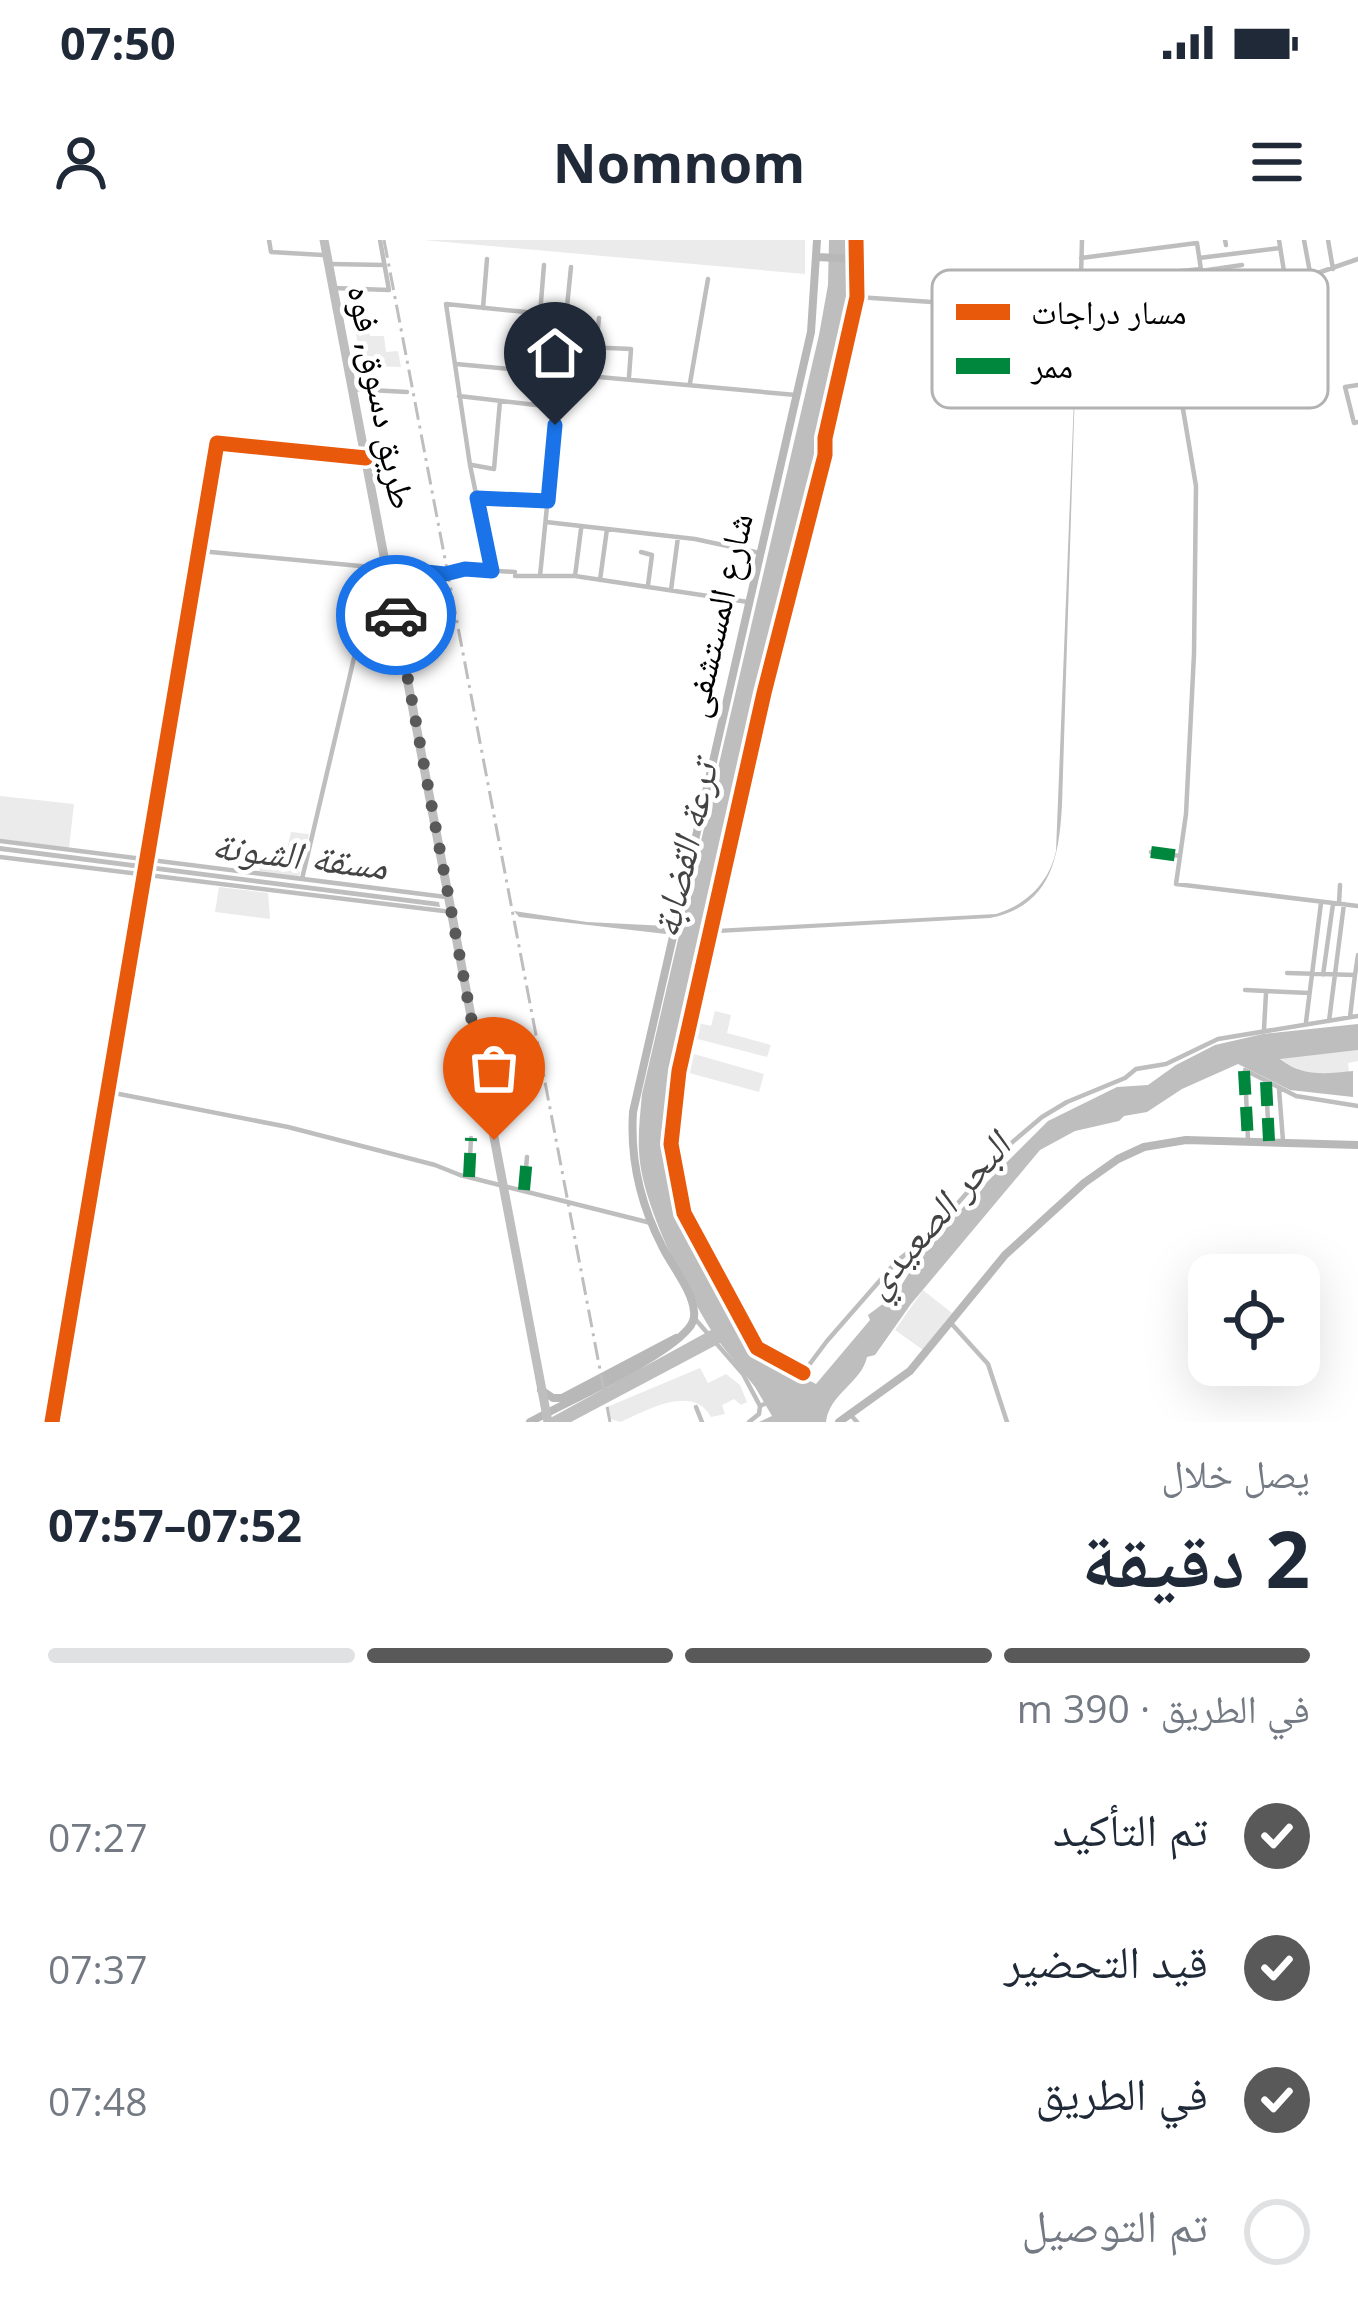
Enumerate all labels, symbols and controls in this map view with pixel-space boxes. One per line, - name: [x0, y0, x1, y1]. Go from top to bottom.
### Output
- text: 07:50: [60, 12, 176, 73]
- text: Nomnom: [553, 125, 805, 199]
- icon: person: [48, 129, 114, 195]
- icon: menu: [1244, 129, 1310, 195]
- legend: [932, 270, 1328, 408]
- street label: طريق دسوق, فوه: [337, 281, 428, 513]
- text: مسار دراجات: [1031, 289, 1187, 334]
- pin: [504, 302, 606, 425]
- icon: home: [522, 320, 588, 386]
- text: ممر: [1030, 343, 1073, 388]
- street label: شارع المستشفى: [669, 508, 764, 722]
- courier: [336, 555, 456, 675]
- icon: car: [363, 582, 429, 648]
- water label: ترعة القضابة: [637, 750, 730, 942]
- water label: مسقة الشونة: [209, 816, 391, 891]
- pin: [443, 1017, 545, 1140]
- icon: bag: [461, 1035, 527, 1101]
- water label: البحر الصعيدي: [849, 1117, 1029, 1311]
- map controls: [1188, 1254, 1320, 1386]
- button: locate: [1188, 1254, 1320, 1386]
- text: يصل خلال: [1161, 1446, 1310, 1499]
- text: 07:52–07:57: [48, 1494, 302, 1555]
- text: 2 دقيقة: [1081, 1505, 1310, 1611]
- text: في الطريق · 390 m: [1017, 1681, 1310, 1734]
- text: تم التأكيد: [1053, 1798, 1208, 1859]
- icon: check: [1244, 1803, 1310, 1869]
- text: 07:27: [48, 1810, 147, 1863]
- text: قيد التحضير: [1004, 1930, 1208, 1991]
- icon: check: [1244, 1935, 1310, 2001]
- text: 07:37: [48, 1942, 147, 1995]
- text: في الطريق: [1035, 2062, 1208, 2123]
- icon: check: [1244, 2067, 1310, 2133]
- text: 07:48: [48, 2074, 147, 2127]
- text: تم التوصيل: [1021, 2194, 1208, 2255]

